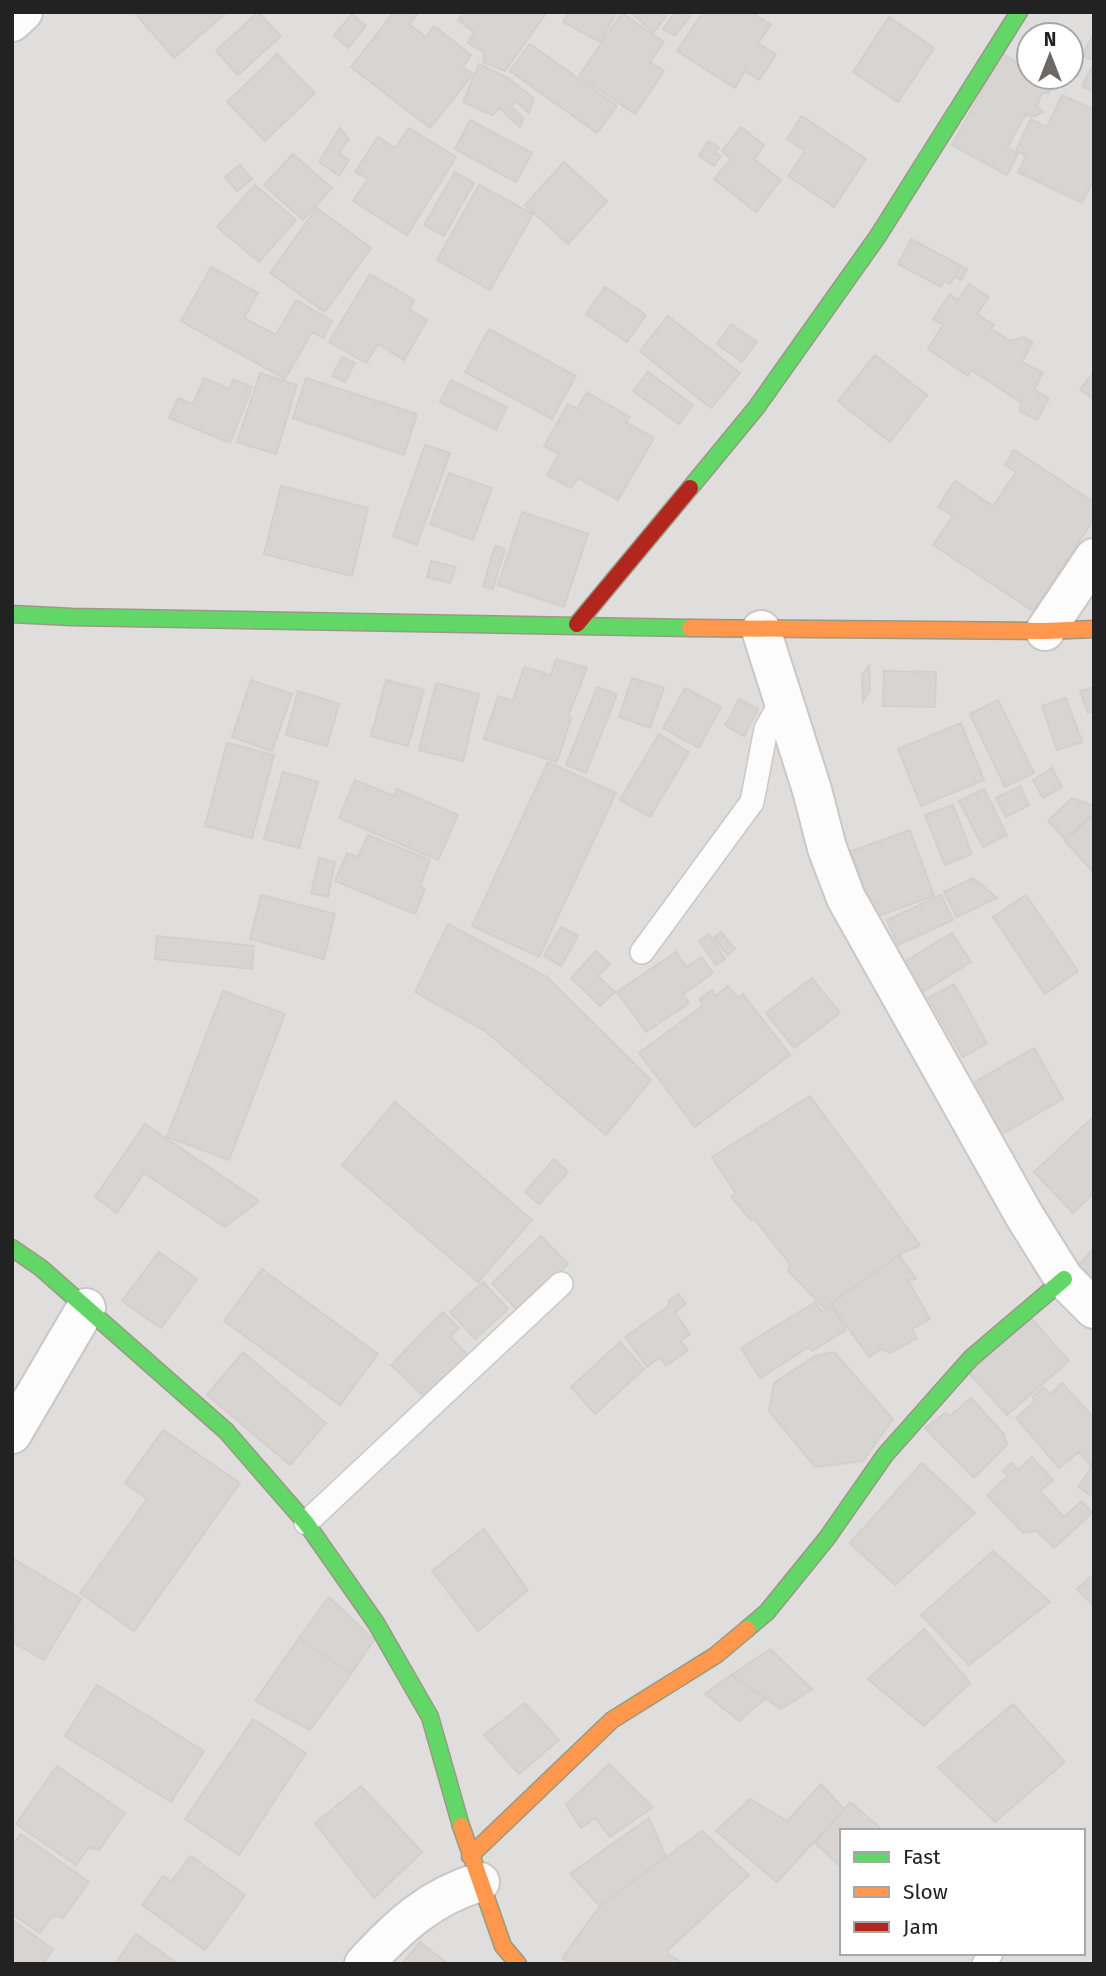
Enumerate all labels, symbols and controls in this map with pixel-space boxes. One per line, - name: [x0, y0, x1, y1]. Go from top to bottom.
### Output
- north arrow: [1015, 21, 1085, 91]
- text: N: [1044, 28, 1056, 51]
- legend: [840, 1829, 1085, 1955]
- text: Fast: [903, 1844, 941, 1870]
- text: Slow: [903, 1879, 948, 1905]
- text: Jam: [903, 1914, 939, 1940]

